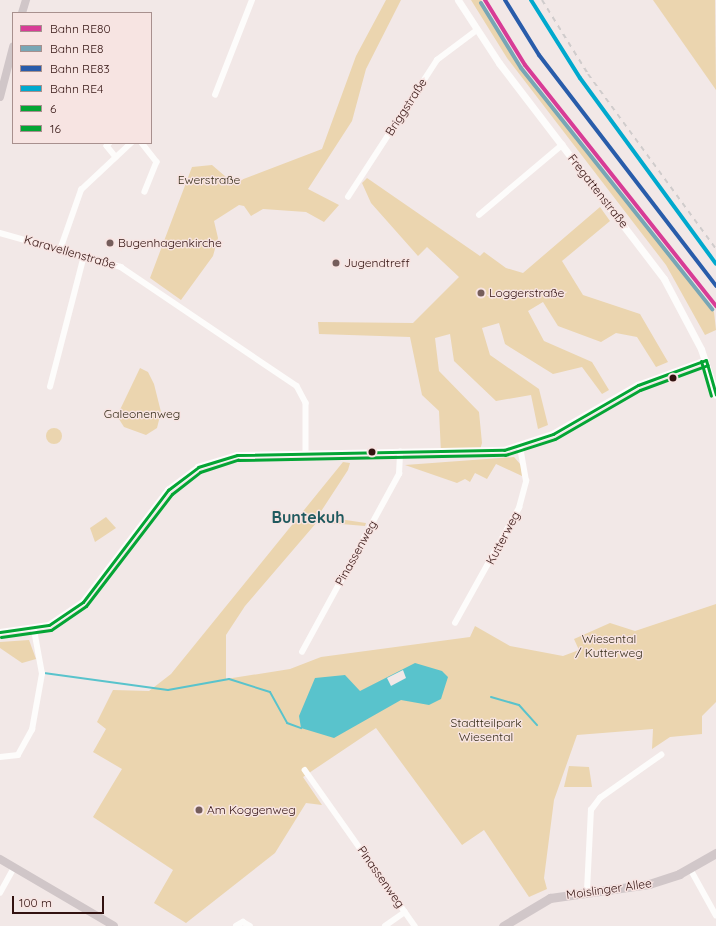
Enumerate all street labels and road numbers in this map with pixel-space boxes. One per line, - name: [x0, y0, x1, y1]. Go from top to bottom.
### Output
- street label: Briggstraße: [382, 76, 430, 138]
- street label: Fregattenstraße: [565, 151, 631, 231]
- street label: Karavellenstraße: [23, 232, 117, 272]
- street label: Kutterweg: [483, 509, 523, 567]
- street label: Pinassenweg: [332, 518, 380, 588]
- street label: Pinassenweg: [354, 843, 408, 911]
- street label: Moislinger Allee: [565, 876, 653, 902]

